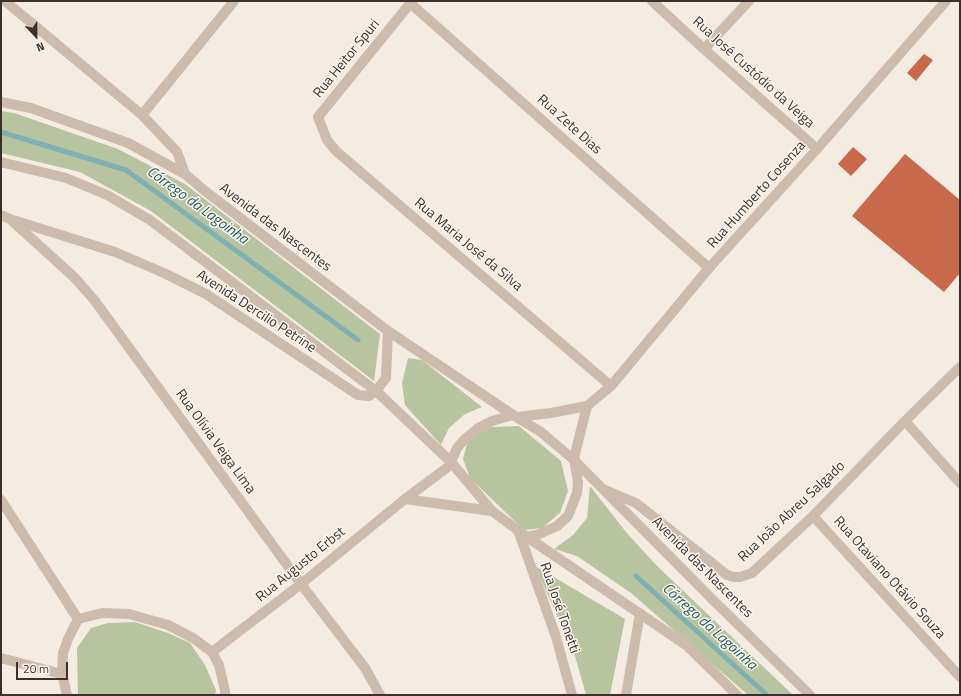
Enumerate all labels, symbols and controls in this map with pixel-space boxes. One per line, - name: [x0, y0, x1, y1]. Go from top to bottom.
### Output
- street label: Rua José Custódio da Veiga: [689, 14, 817, 132]
- north arrow: [16, 16, 56, 56]
- street label: Rua Heitor Spuri: [310, 16, 384, 102]
- text: N: [34, 38, 47, 56]
- street label: Rua Zete Dias: [533, 92, 605, 158]
- street label: Rua Humberto Cosenza: [704, 138, 810, 252]
- water label: Córrego da Lagoinha: [143, 163, 251, 249]
- street label: Avenida das Nascentes: [216, 180, 334, 276]
- street label: Rua Maria José da Silva: [411, 195, 525, 295]
- street label: Avenida Dercilio Petrine: [193, 267, 319, 357]
- street label: Rua Olívia Veiga Lima: [171, 386, 259, 498]
- street label: Rua João Abreu Salgado: [735, 458, 849, 566]
- street label: Rua Otaviano Otávio Souza: [830, 513, 948, 643]
- street label: Avenida das Nascentes: [648, 514, 756, 622]
- street label: Rua Augusto Erbst: [253, 524, 349, 606]
- street label: Rua José Tonetti: [536, 560, 582, 656]
- water label: Córrego da Lagoinha: [658, 580, 760, 674]
- scale bar: [18, 654, 70, 680]
- text: 20 m: [23, 659, 49, 678]

